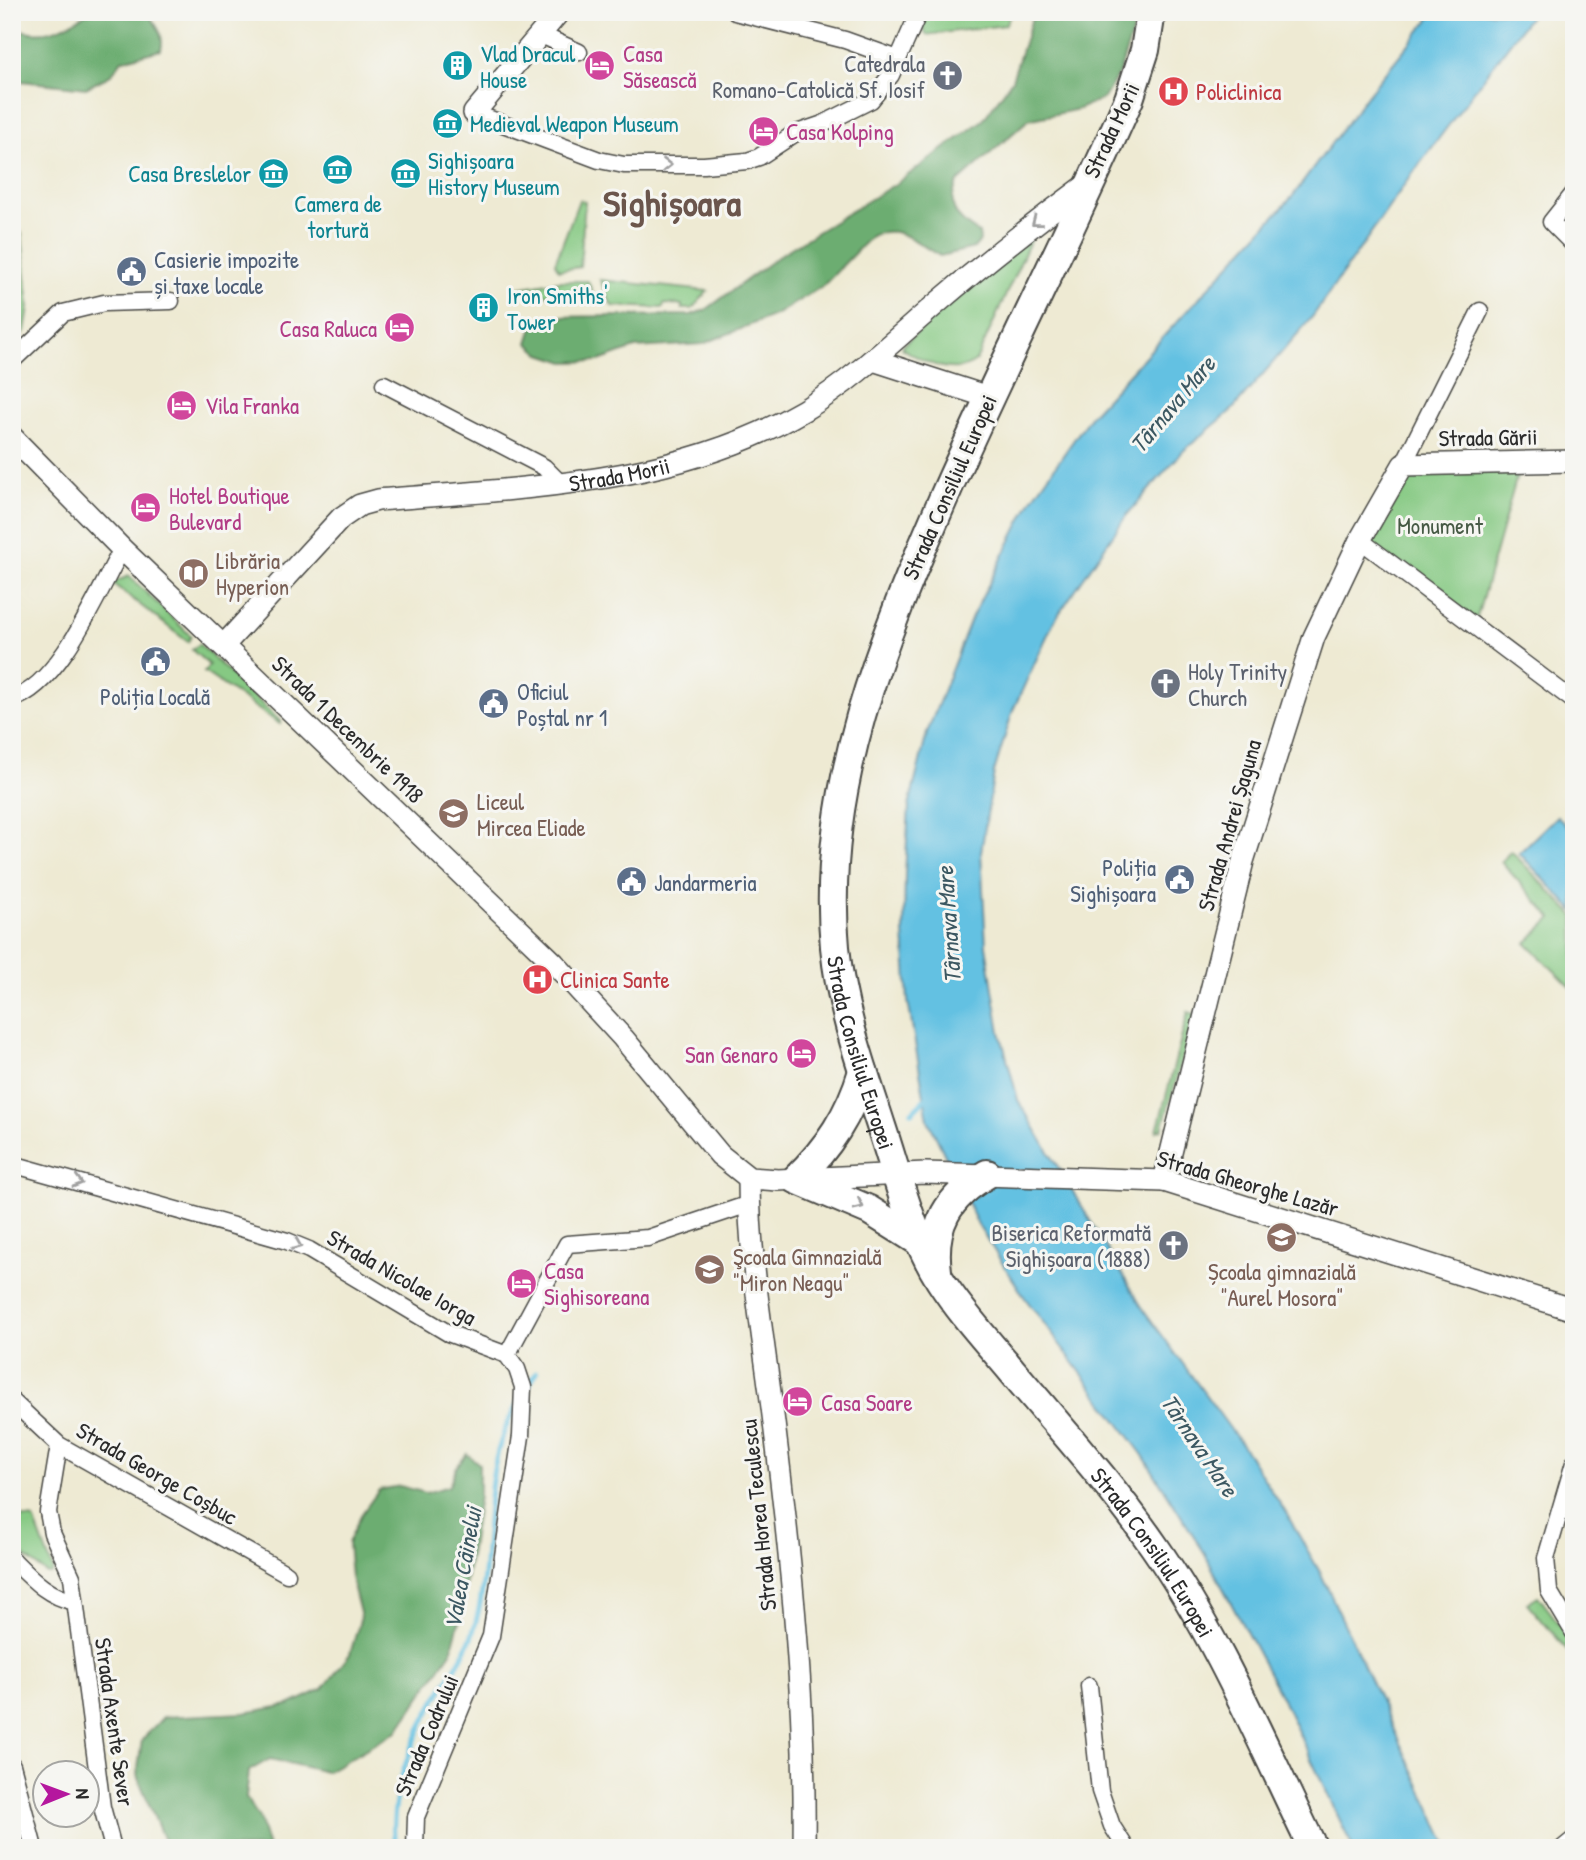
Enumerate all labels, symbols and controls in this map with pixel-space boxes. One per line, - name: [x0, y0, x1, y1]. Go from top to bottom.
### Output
- place label: Vlad Dracul House: [480, 38, 576, 95]
- place label: Casa Săsească: [623, 38, 696, 95]
- place label: Catedrala Romano-Catolică Sf. Iosif: [712, 48, 926, 105]
- building icon: Vlad Dracul House: [440, 49, 474, 83]
- hotel icon: Casa Săsească: [583, 49, 617, 83]
- church icon: Catedrala Romano-Catolică Sf. Iosif: [931, 59, 965, 93]
- hospital icon: Policlinica: [1156, 74, 1190, 108]
- place label: Policlinica: [1196, 76, 1281, 107]
- street label: Strada Morii: [1075, 77, 1147, 183]
- museum icon: Medieval Weapon Museum: [430, 106, 464, 140]
- place label: Medieval Weapon Museum: [470, 108, 679, 139]
- hotel icon: Casa Kolping: [746, 114, 780, 148]
- place label: Casa Kolping: [786, 116, 894, 147]
- place label: Sighișoara History Museum: [428, 145, 560, 202]
- museum icon: Camera de tortură: [321, 152, 355, 186]
- museum icon: Casa Breslelor: [257, 156, 291, 190]
- museum icon: Sighișoara History Museum: [388, 156, 422, 190]
- one-way arrow: [662, 157, 673, 173]
- place label: Casa Breslelor: [128, 158, 251, 189]
- district label: Sighișoara: [603, 177, 741, 228]
- place label: Camera de tortură: [294, 188, 382, 245]
- one-way arrow: [1031, 214, 1044, 227]
- place label: Casierie impozite și taxe locale: [154, 244, 299, 301]
- public building icon: Casierie impozite și taxe locale: [114, 255, 148, 289]
- place label: Iron Smiths' Tower: [507, 280, 608, 337]
- building icon: Iron Smiths' Tower: [467, 291, 501, 325]
- hotel icon: Casa Raluca: [383, 311, 417, 345]
- place label: Casa Raluca: [280, 313, 377, 344]
- water label: Târnava Mare: [1122, 348, 1223, 459]
- hotel icon: Vila Franka: [165, 388, 199, 422]
- place label: Vila Franka: [205, 390, 299, 421]
- street label: Strada Consiliul Europei: [894, 390, 1004, 584]
- street label: Strada Gării: [1438, 421, 1538, 453]
- street label: Strada Morii: [567, 449, 673, 498]
- place label: Hotel Boutique Bulevard: [169, 480, 290, 537]
- hotel icon: Hotel Boutique Bulevard: [129, 491, 163, 525]
- park label: Monument: [1397, 510, 1484, 541]
- place label: Librăria Hyperion: [216, 545, 289, 602]
- library icon: Librăria Hyperion: [176, 556, 210, 590]
- public building icon: Poliția Locală: [138, 645, 172, 679]
- street label: Strada 1 Decembrie 1918: [265, 648, 431, 810]
- place label: Holy Trinity Church: [1188, 656, 1287, 713]
- church icon: Holy Trinity Church: [1148, 667, 1182, 701]
- place label: Oficiul Poștal nr 1: [517, 676, 607, 733]
- place label: Poliția Locală: [100, 681, 210, 712]
- public building icon: Oficiul Poștal nr 1: [477, 687, 511, 721]
- street label: Strada Andrei Șaguna: [1190, 736, 1268, 914]
- place label: Liceul Mircea Eliade: [477, 786, 586, 843]
- school or university icon: Liceul Mircea Eliade: [437, 797, 471, 831]
- place label: Poliția Sighișoara: [1070, 852, 1156, 909]
- public building icon: Poliția Sighișoara: [1162, 863, 1196, 897]
- water label: Târnava Mare: [928, 864, 968, 985]
- public building icon: Jandarmeria: [614, 865, 648, 899]
- place label: Jandarmeria: [654, 867, 757, 898]
- street label: Strada Consiliul Europei: [821, 954, 903, 1153]
- hospital icon: Clinica Sante: [520, 962, 554, 996]
- place label: Clinica Sante: [560, 964, 670, 995]
- hotel icon: San Genaro: [784, 1037, 818, 1071]
- place label: San Genaro: [685, 1039, 778, 1070]
- street label: Strada Gheorghe Lazăr: [1154, 1142, 1342, 1224]
- one-way arrow: [72, 1174, 84, 1189]
- one-way arrow: [852, 1197, 864, 1211]
- place label: Biserica Reformată Sighișoara (1888): [991, 1217, 1151, 1274]
- school or university icon: Școala gimnazială "Aurel Mosora": [1265, 1220, 1299, 1254]
- street label: Strada Nicolae Iorga: [322, 1222, 482, 1332]
- church icon: Biserica Reformată Sighișoara (1888): [1157, 1228, 1191, 1262]
- one-way arrow: [289, 1237, 302, 1251]
- place label: Şcoala Gimnazială "Miron Neagu": [733, 1241, 882, 1298]
- school or university icon: Şcoala Gimnazială "Miron Neagu": [693, 1252, 727, 1286]
- place label: Casa Sighisoreana: [544, 1255, 649, 1312]
- place label: Școala gimnazială "Aurel Mosora": [1208, 1256, 1356, 1313]
- hotel icon: Casa Sighisoreana: [504, 1266, 538, 1300]
- hotel icon: Casa Soare: [781, 1385, 815, 1419]
- place label: Casa Soare: [821, 1387, 913, 1418]
- water label: Târnava Mare: [1154, 1387, 1247, 1504]
- street label: Strada George Coșbuc: [71, 1414, 243, 1532]
- street label: Strada Horea Teculescu: [733, 1418, 783, 1612]
- street label: Strada Consiliul Europei: [1084, 1461, 1222, 1642]
- water label: Valea Câinelui: [436, 1502, 489, 1632]
- street label: Strada Axente Sever: [88, 1636, 142, 1808]
- street label: Strada Codrului: [387, 1670, 465, 1800]
- north arrow: [32, 1758, 102, 1828]
- text: N: [70, 1788, 96, 1799]

